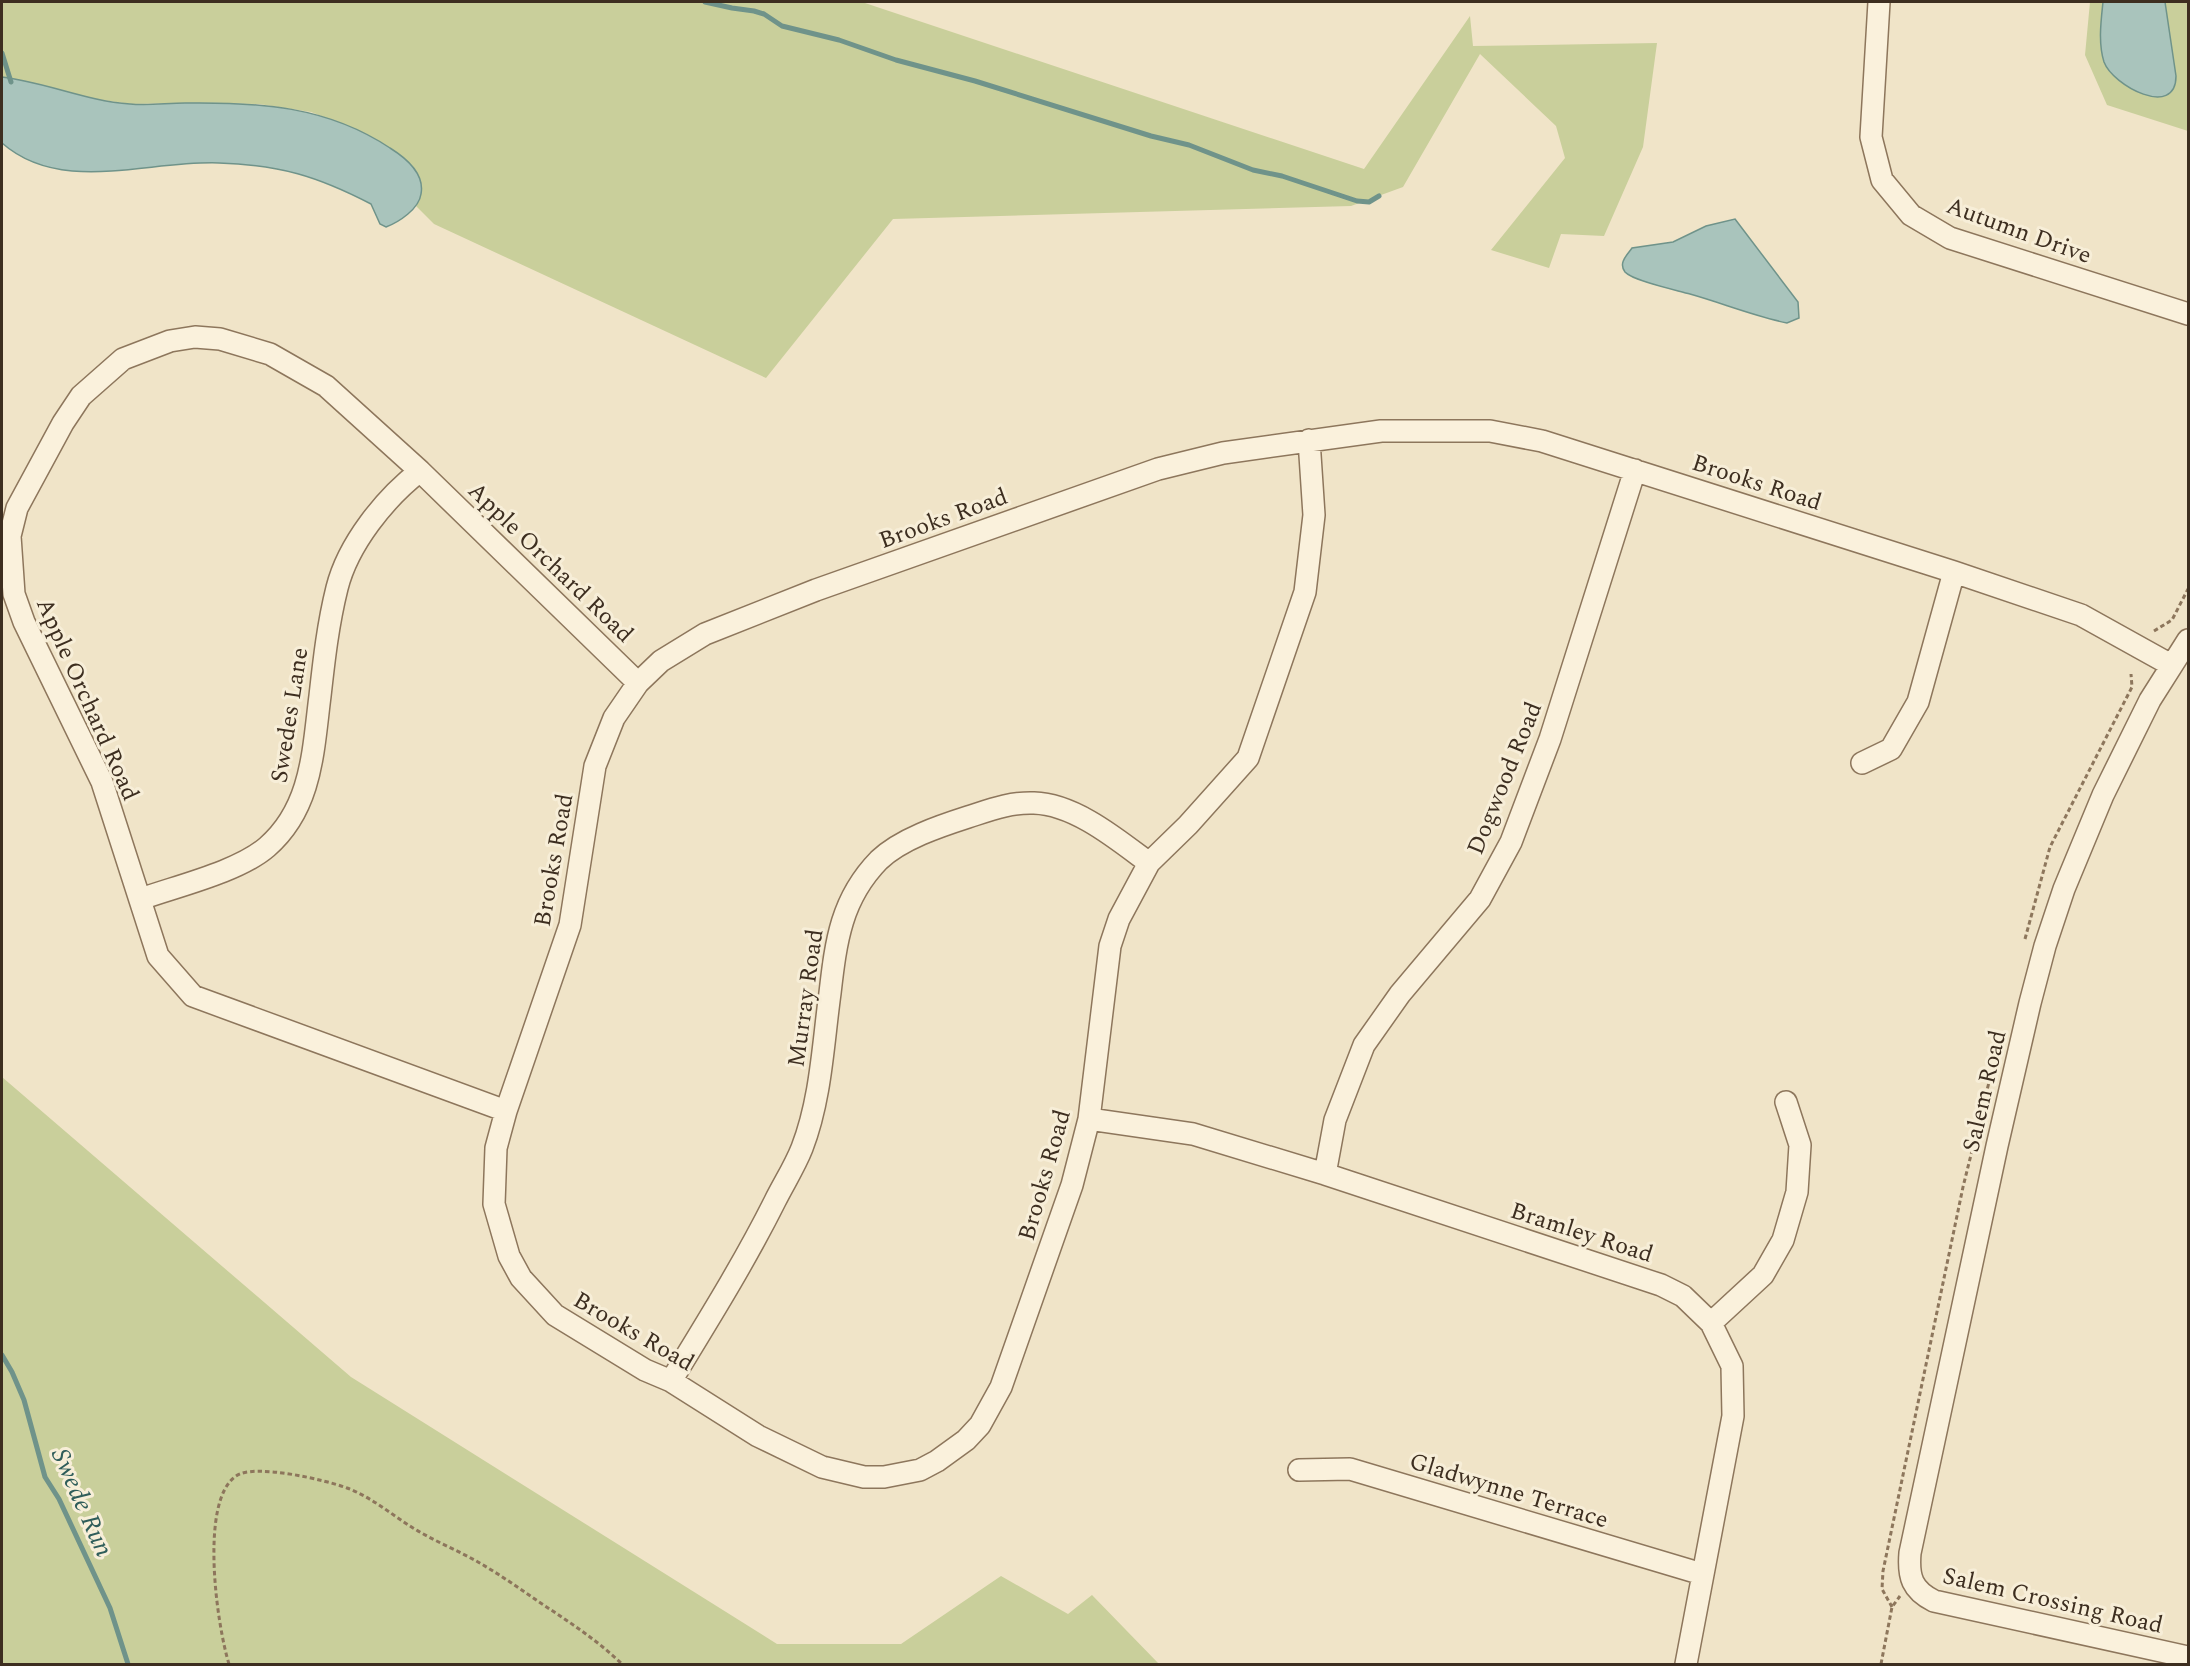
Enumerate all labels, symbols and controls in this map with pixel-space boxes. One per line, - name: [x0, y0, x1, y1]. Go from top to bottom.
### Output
- street label: Autumn Drive: [1941, 188, 2096, 274]
- street label: Brooks Road: [1687, 445, 1826, 521]
- street label: Apple Orchard Road: [459, 474, 642, 652]
- street label: Brooks Road: [874, 479, 1013, 559]
- street label: Apple Orchard Road: [26, 592, 148, 807]
- street label: Swedes Lane: [262, 645, 318, 786]
- street label: Dogwood Road: [1458, 696, 1552, 860]
- street label: Brooks Road: [525, 791, 583, 930]
- street label: Murray Road: [778, 927, 833, 1069]
- street label: Salem Road: [1953, 1027, 2016, 1156]
- street label: Brooks Road: [1009, 1106, 1081, 1245]
- street label: Bramley Road: [1506, 1193, 1658, 1273]
- street label: Brooks Road: [566, 1283, 701, 1381]
- water label: Swede Run: [40, 1442, 124, 1563]
- street label: Gladwynne Terrace: [1405, 1444, 1613, 1538]
- street label: Salem Crossing Road: [1939, 1558, 2167, 1644]

